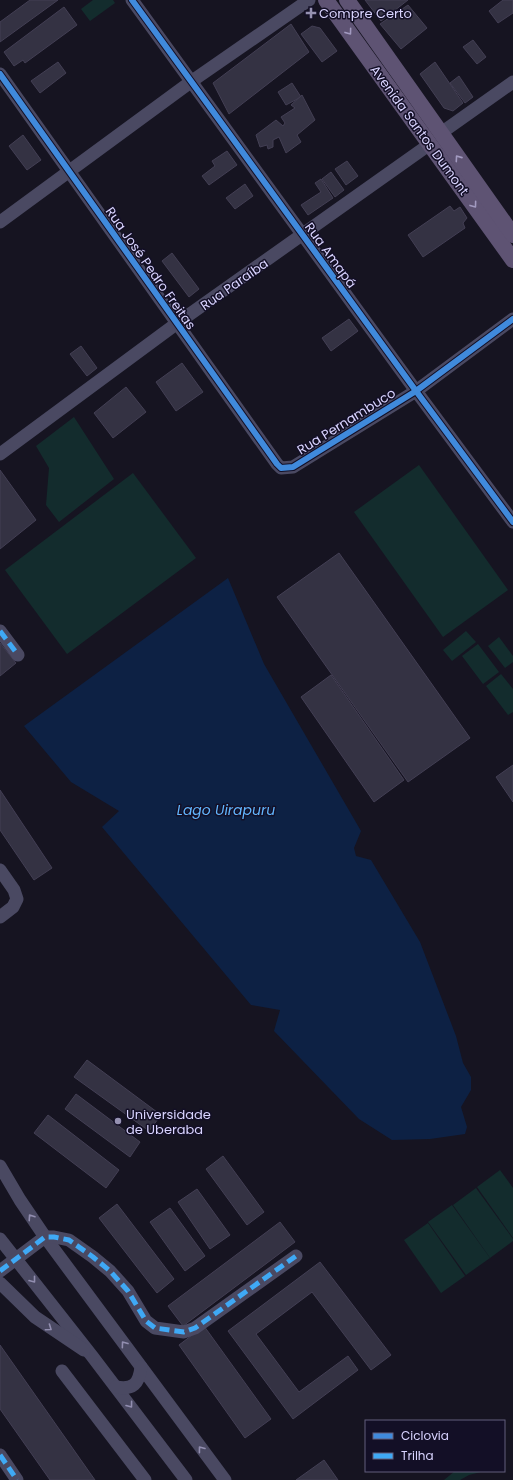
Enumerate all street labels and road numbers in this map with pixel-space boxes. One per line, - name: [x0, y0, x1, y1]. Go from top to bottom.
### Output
- street label: Avenida Santos Dumont: [366, 61, 474, 200]
- street label: Rua José Pedro Freitas: [101, 203, 200, 334]
- street label: Rua Amapá: [300, 219, 361, 292]
- street label: Rua Paraíba: [196, 254, 272, 315]
- street label: Rua Pernambuco: [293, 383, 399, 459]

